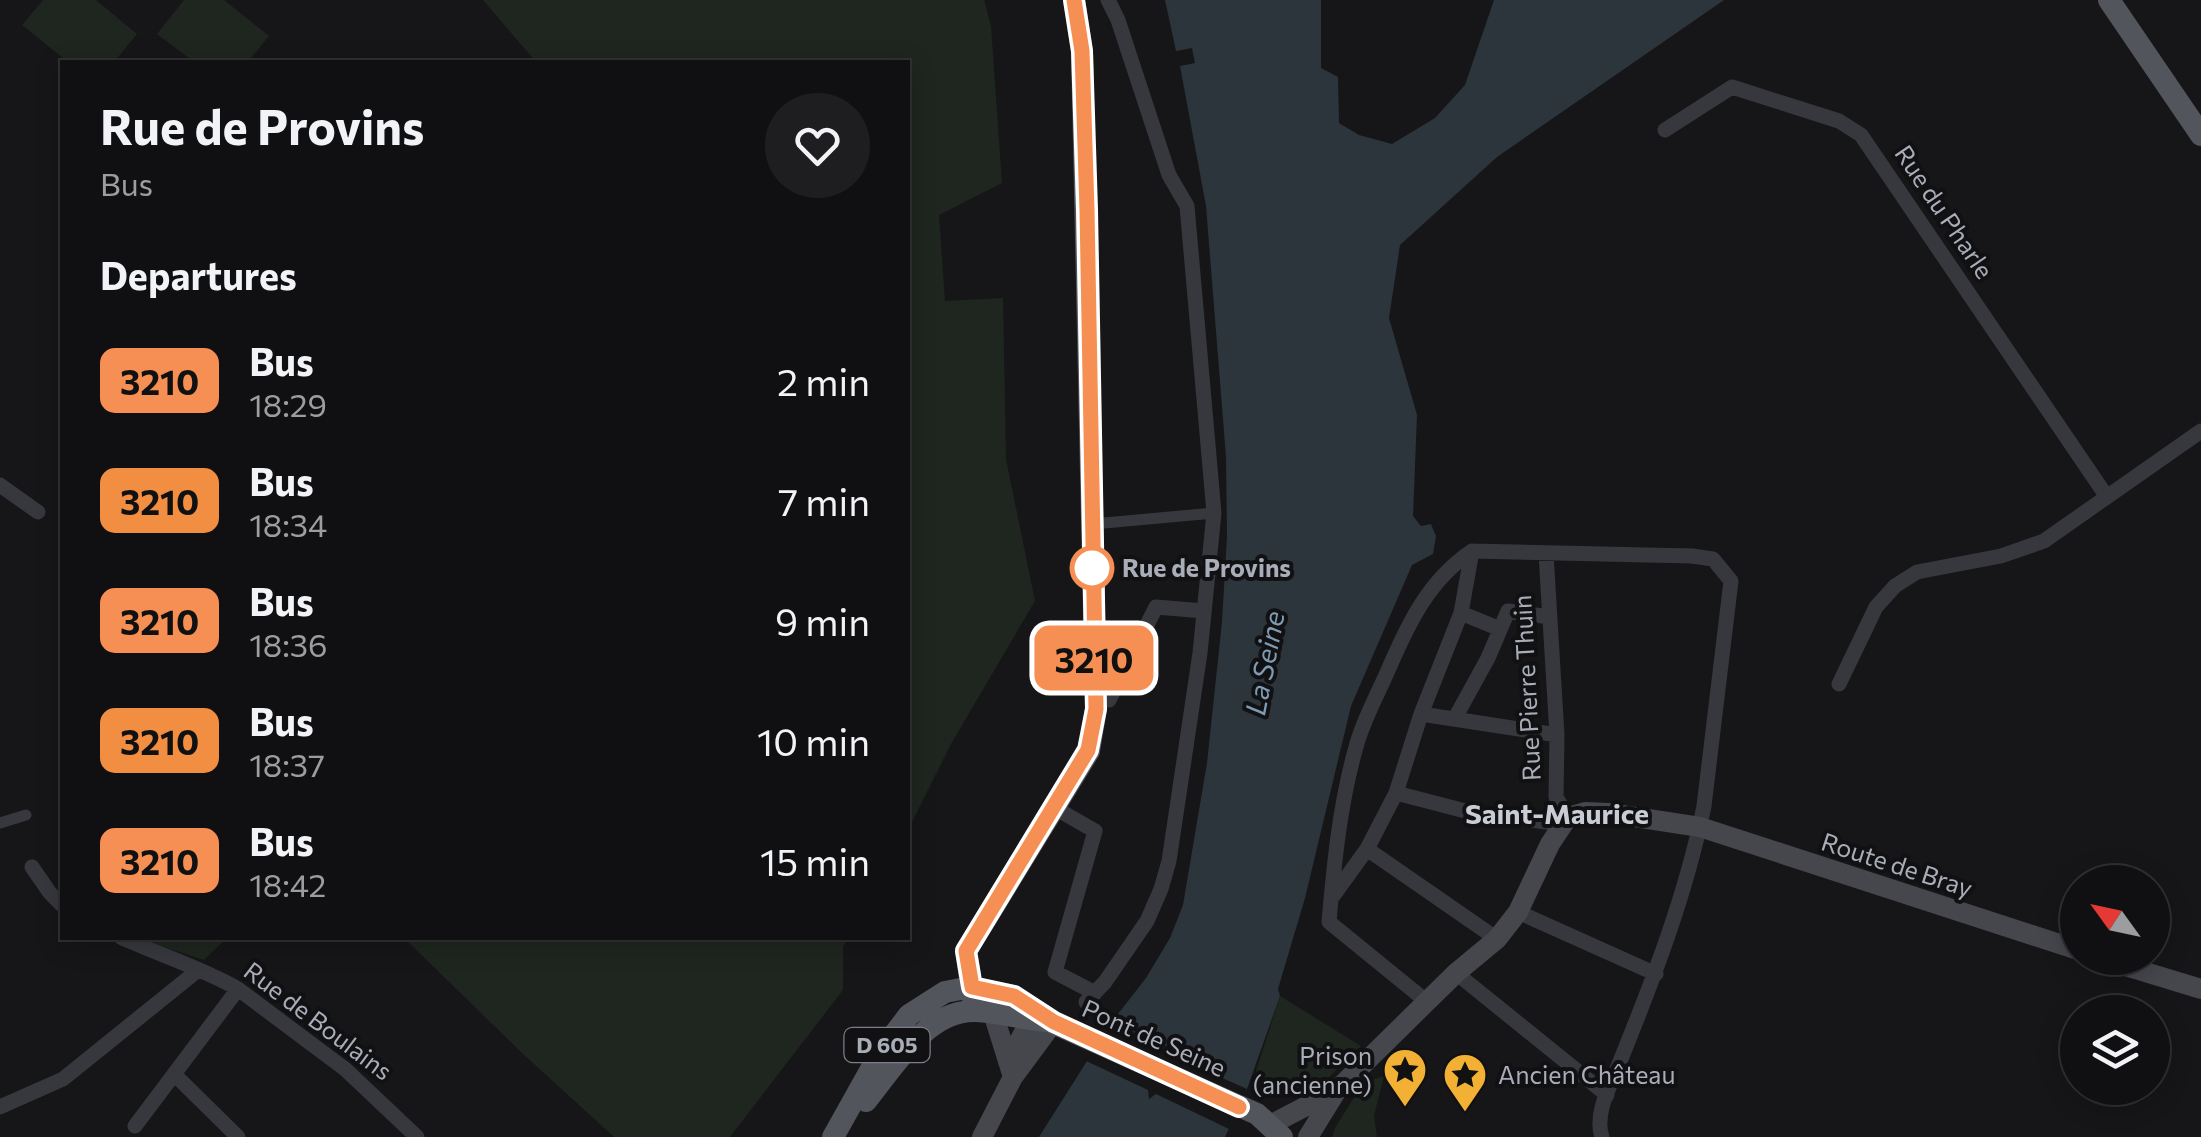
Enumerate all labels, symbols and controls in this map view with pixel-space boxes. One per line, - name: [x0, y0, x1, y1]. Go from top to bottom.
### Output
- button: heart: [765, 93, 870, 198]
- text: Rue de Provins: [100, 96, 424, 155]
- street label: Rue du Pharle: [1889, 139, 2000, 284]
- text: Bus: [100, 163, 153, 203]
- text: Departures: [100, 251, 297, 298]
- text: Bus: [249, 337, 314, 384]
- text: 2 min: [777, 357, 870, 404]
- text: 3210: [120, 359, 199, 402]
- text: 18:29: [249, 384, 327, 424]
- text: Bus: [249, 457, 314, 504]
- text: 7 min: [778, 477, 870, 524]
- text: 3210: [120, 479, 199, 522]
- text: 18:34: [249, 504, 327, 544]
- marker: Rue de Provins: [1071, 547, 1113, 589]
- place label: Rue de Provins: [1122, 552, 1291, 582]
- text: Bus: [249, 577, 314, 624]
- street label: Rue Pierre Thuin: [1506, 594, 1546, 782]
- text: 9 min: [775, 597, 870, 644]
- text: 3210: [120, 599, 199, 642]
- water label: La Seine: [1237, 608, 1291, 718]
- text: 18:36: [249, 624, 328, 664]
- line badge: 3210: [1024, 626, 1164, 690]
- text: 3210: [1054, 637, 1134, 680]
- text: Bus: [249, 697, 314, 744]
- text: 10 min: [757, 717, 870, 764]
- text: 3210: [120, 719, 199, 762]
- text: 18:37: [249, 744, 325, 784]
- district label: Saint-Maurice: [1465, 796, 1649, 830]
- text: Bus: [249, 817, 314, 864]
- street label: Route de Bray: [1818, 826, 1977, 903]
- text: 15 min: [760, 837, 870, 884]
- text: 3210: [120, 839, 199, 882]
- text: 18:42: [249, 864, 326, 904]
- north arrow: [2060, 865, 2170, 975]
- map controls: [2060, 865, 2170, 1105]
- street label: Rue de Boulains: [239, 955, 399, 1086]
- street label: Pont de Seine: [1078, 992, 1231, 1082]
- button: layers: [2060, 995, 2170, 1105]
- road number: D 605: [844, 1028, 930, 1062]
- place label: Prison (ancienne): [1253, 1040, 1372, 1099]
- place icon: Prison (ancienne): [1382, 1047, 1428, 1108]
- place icon: Ancien Château: [1442, 1052, 1488, 1113]
- place label: Ancien Château: [1498, 1059, 1675, 1089]

